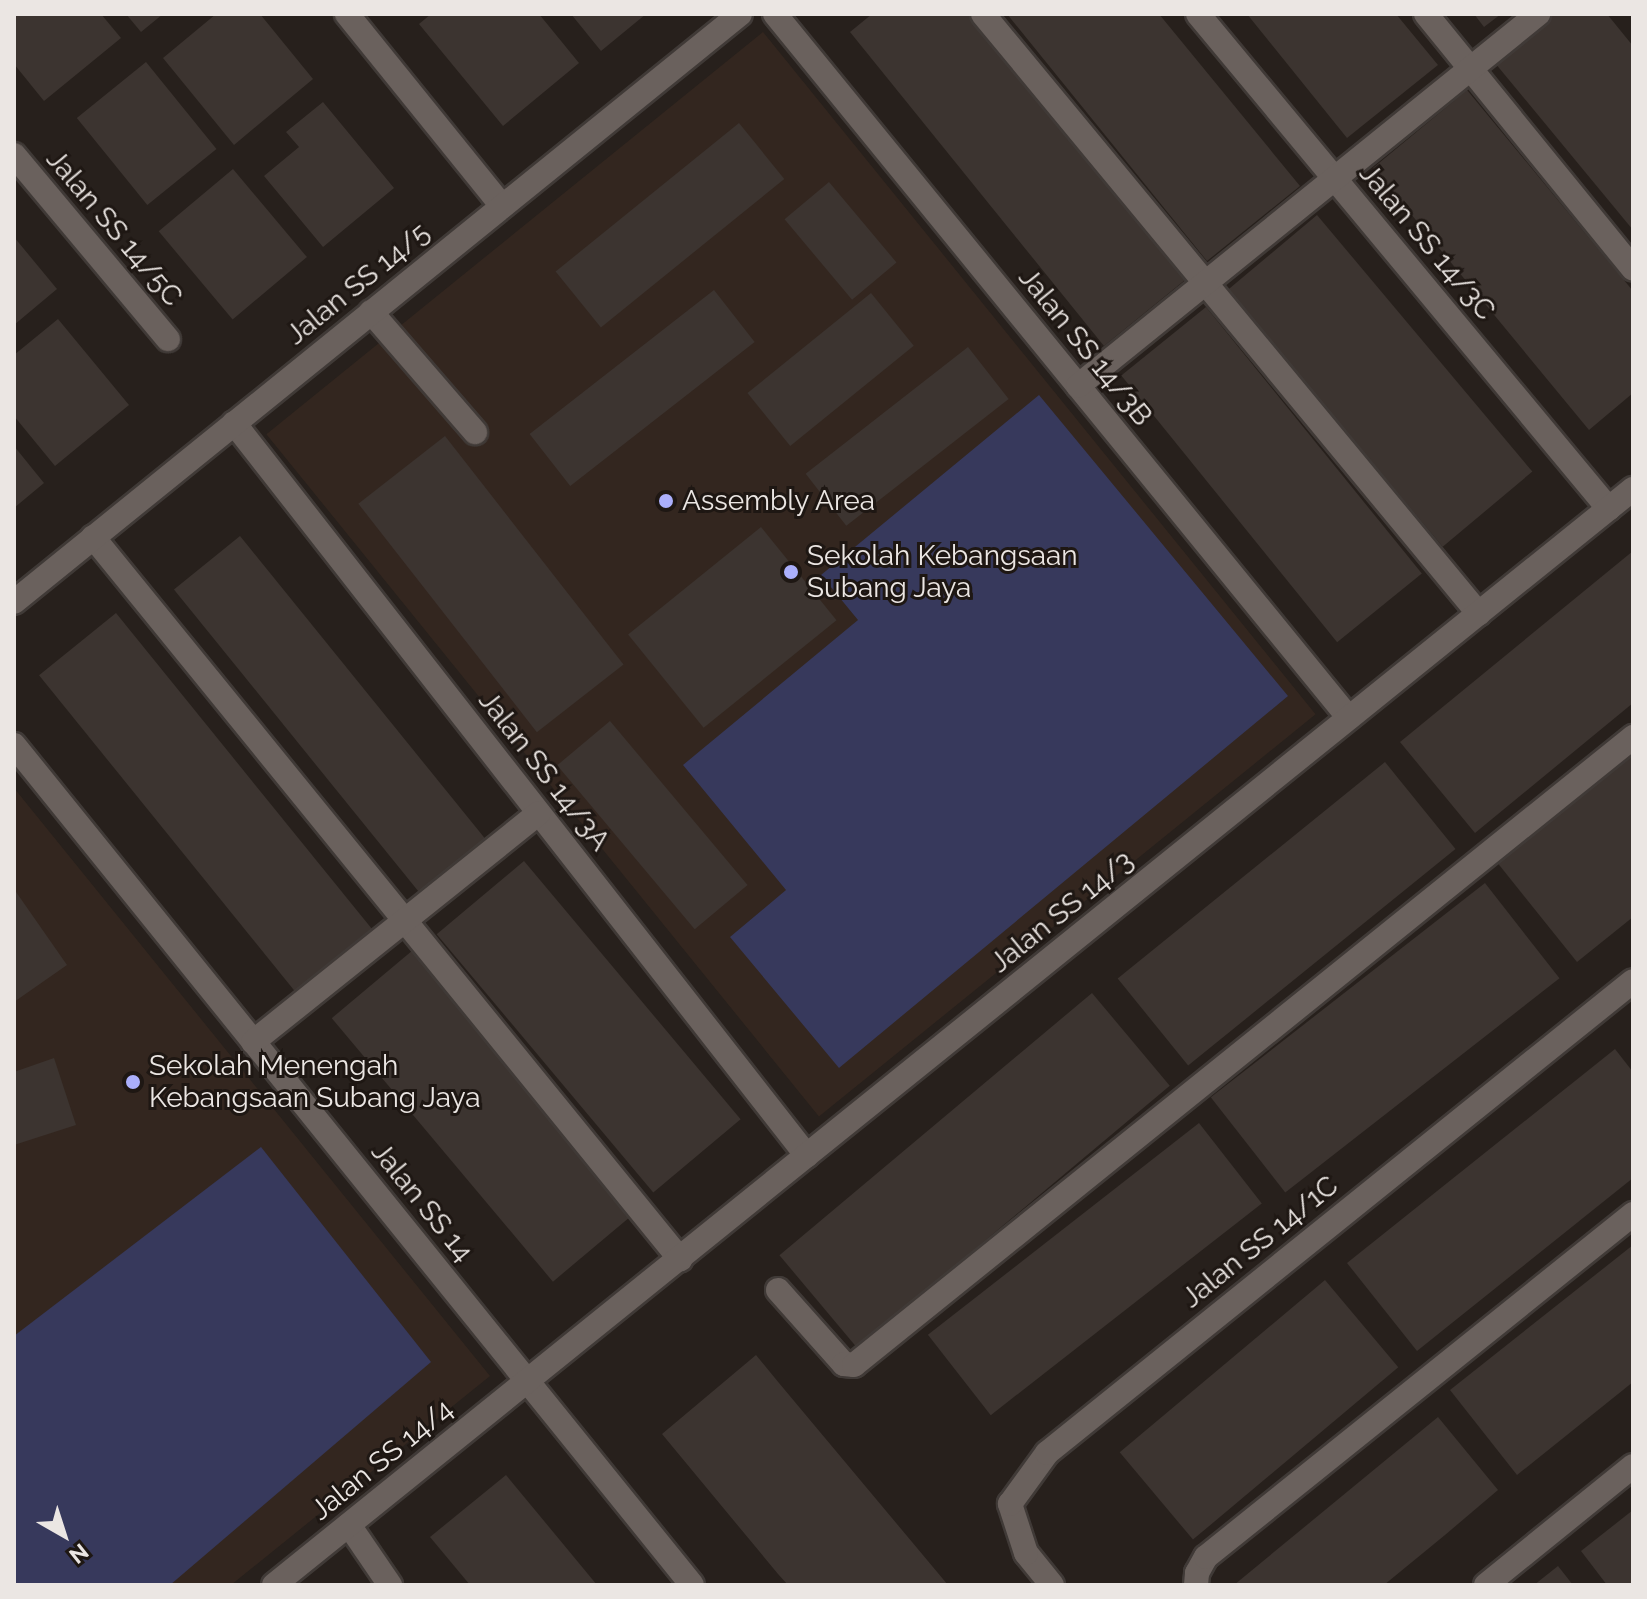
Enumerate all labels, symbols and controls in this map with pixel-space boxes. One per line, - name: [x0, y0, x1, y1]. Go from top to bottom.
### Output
- street label: Jalan SS 14/5C: [39, 143, 189, 313]
- street label: Jalan SS 14/3C: [1352, 157, 1502, 327]
- street label: Jalan SS 14/5: [280, 216, 436, 352]
- street label: Jalan SS 14/3B: [1011, 261, 1159, 433]
- place label: Assembly Area: [682, 484, 877, 518]
- marker: Assembly Area: [657, 492, 675, 510]
- place label: Sekolah Kebangsaan Subang Jaya: [807, 539, 1078, 605]
- marker: Sekolah Kebangsaan Subang Jaya: [782, 563, 800, 581]
- street label: Jalan SS 14/3A: [471, 685, 617, 857]
- street label: Jalan SS 14/3: [984, 844, 1140, 980]
- place label: Sekolah Menengah Kebangsaan Subang Jaya: [149, 1049, 481, 1115]
- marker: Sekolah Menengah Kebangsaan Subang Jaya: [124, 1073, 142, 1091]
- street label: Jalan SS 14: [364, 1136, 480, 1268]
- street label: Jalan SS 14/1C: [1175, 1169, 1345, 1315]
- street label: Jalan SS 14/4: [304, 1393, 460, 1527]
- north arrow: [24, 1495, 104, 1575]
- text: N: [64, 1538, 94, 1569]

